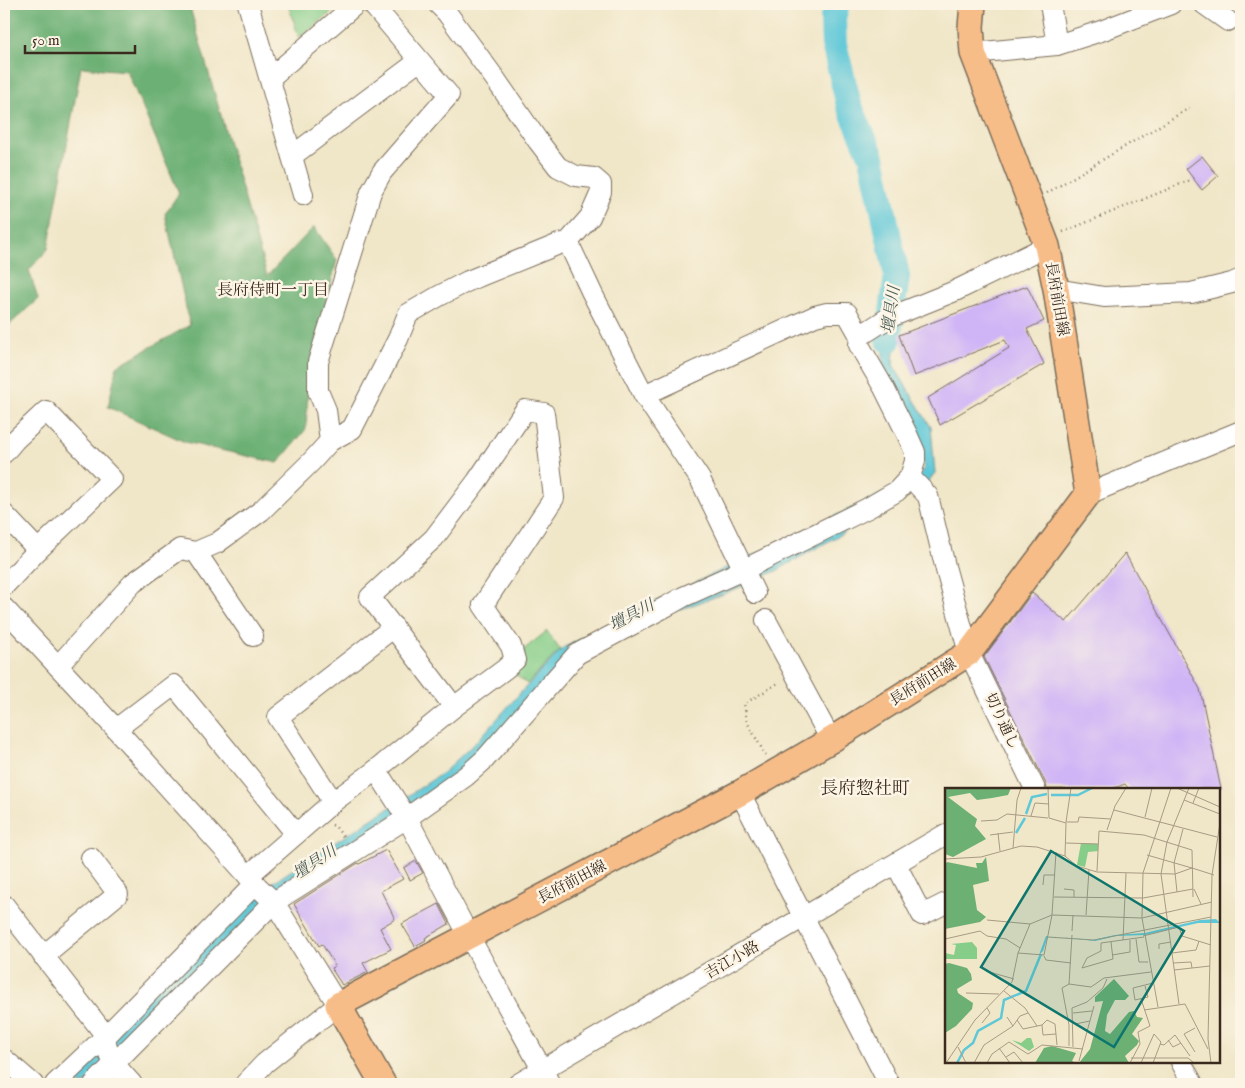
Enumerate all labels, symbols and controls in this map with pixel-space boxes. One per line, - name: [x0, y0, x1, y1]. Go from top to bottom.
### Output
- scale bar: [25, 22, 135, 54]
- text: 50 m: [32, 31, 60, 50]
- street label: 長府前田線: [1041, 260, 1073, 338]
- district label: 長府侍町一丁目: [217, 281, 329, 301]
- water label: 壇具川: [879, 283, 906, 335]
- water label: 壇具川: [606, 595, 660, 636]
- street label: 長府前田線: [886, 654, 960, 710]
- street label: 切り通し: [980, 690, 1024, 752]
- district label: 長府惣社町: [820, 778, 910, 801]
- inset map: [945, 788, 1220, 1063]
- water label: 壇具川: [289, 840, 342, 884]
- street label: 長府前田線: [534, 856, 610, 908]
- street label: 吉江小路: [701, 937, 763, 983]

